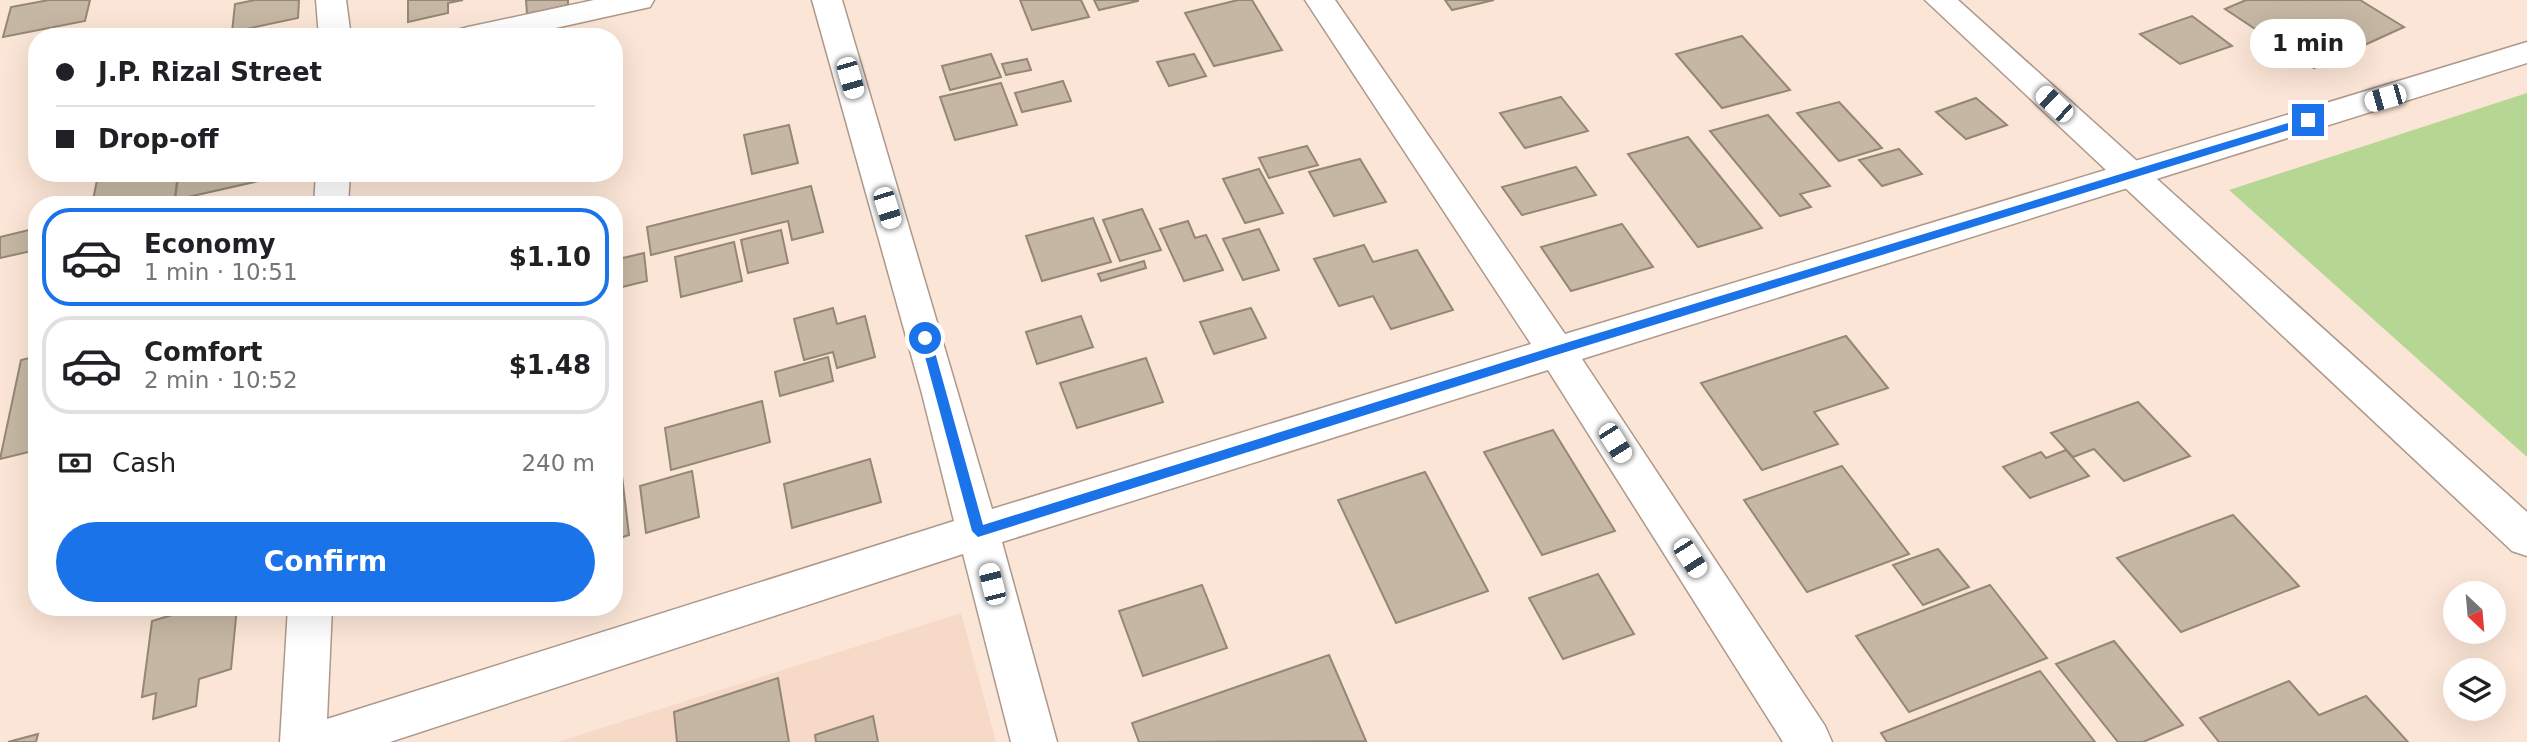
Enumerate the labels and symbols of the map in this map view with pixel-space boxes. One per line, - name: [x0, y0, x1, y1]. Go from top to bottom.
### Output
- callout: 1 min: [2250, 18, 2366, 68]
- car: [835, 55, 866, 101]
- car: [2032, 82, 2077, 126]
- car: [2362, 82, 2409, 114]
- route end: [2292, 104, 2324, 136]
- car: [871, 185, 904, 231]
- route start: [909, 322, 941, 354]
- car: [1595, 420, 1636, 466]
- car: [1670, 535, 1711, 581]
- car: [977, 561, 1008, 607]
- north arrow: [2443, 581, 2506, 644]

